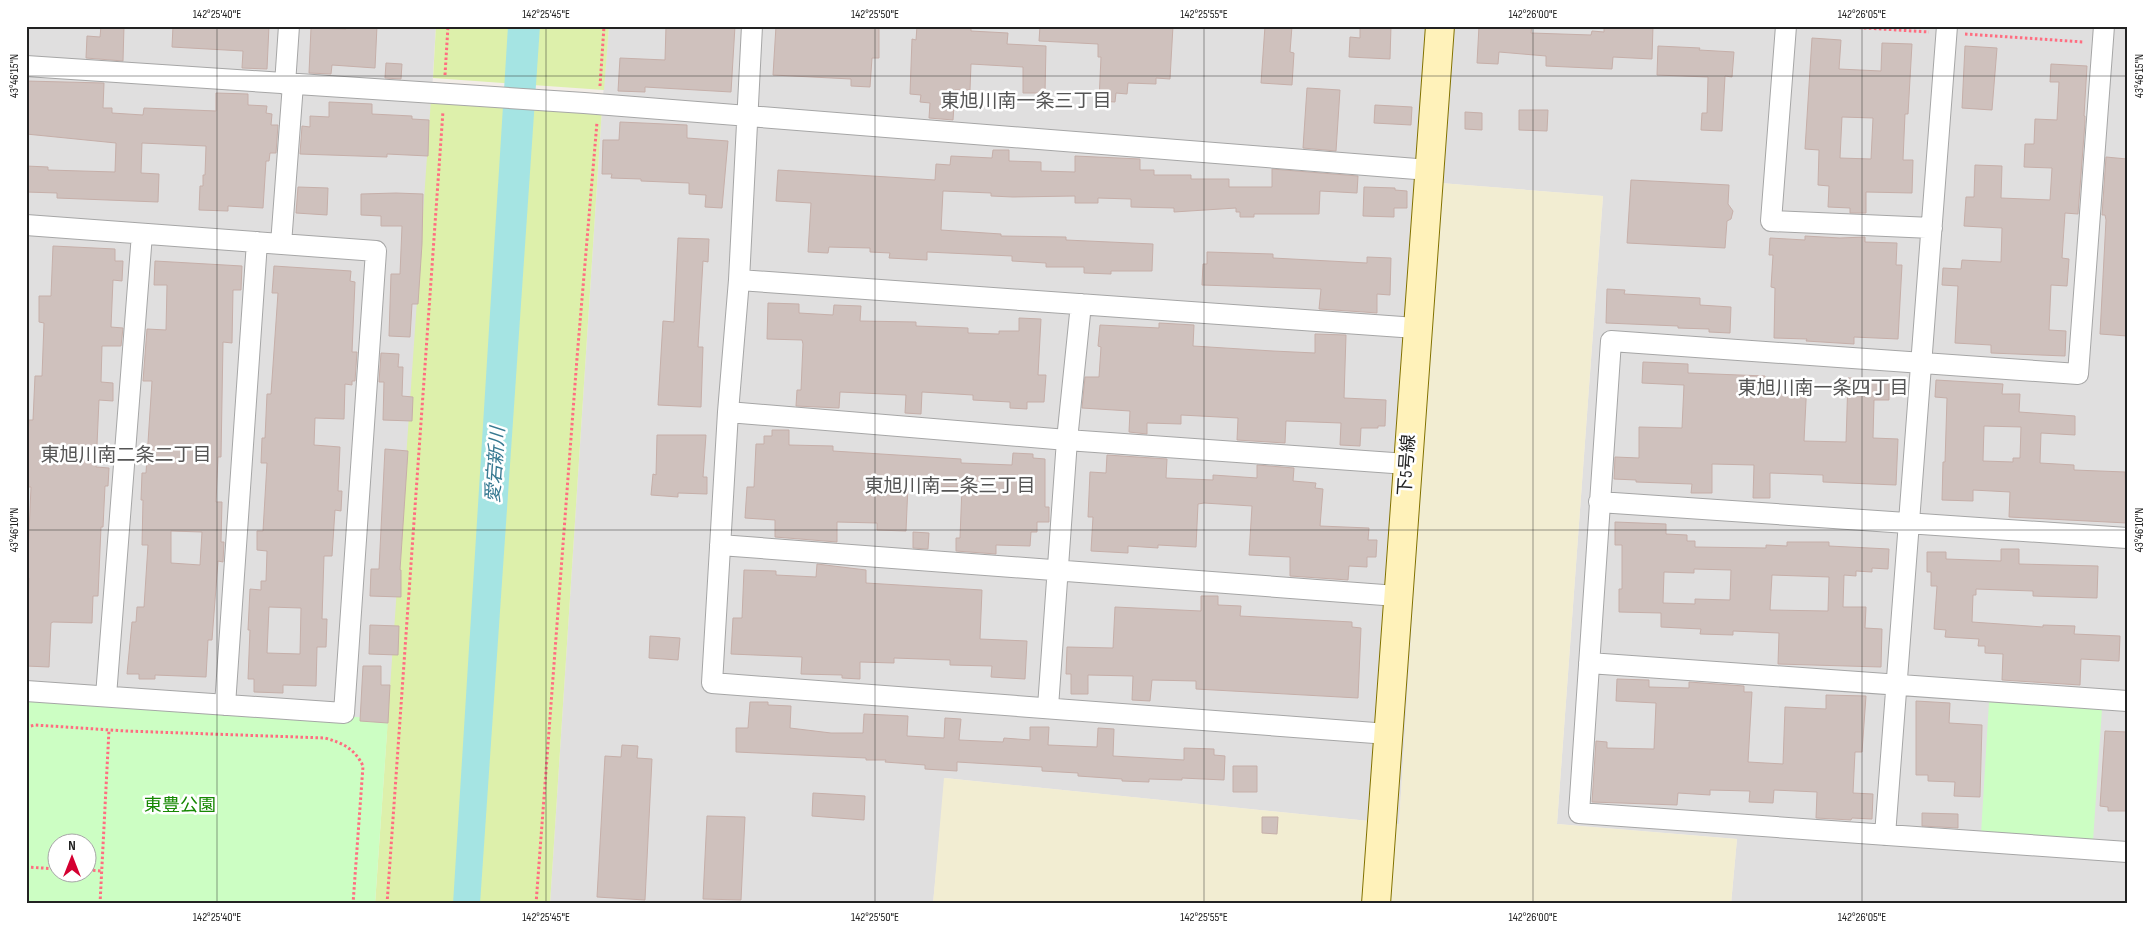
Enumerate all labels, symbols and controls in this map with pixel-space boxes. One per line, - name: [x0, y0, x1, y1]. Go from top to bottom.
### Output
- text: 142°25'40"E: [193, 7, 241, 22]
- text: 142°25'45"E: [522, 7, 570, 22]
- text: 142°25'50"E: [851, 7, 899, 22]
- text: 142°25'55"E: [1180, 7, 1228, 22]
- text: 142°26'00"E: [1508, 7, 1558, 22]
- text: 142°26'05"E: [1838, 7, 1886, 22]
- text: 43°46'15"N: [7, 54, 22, 98]
- text: 43°46'15"N: [2132, 54, 2147, 98]
- district label: 東旭川南一条三丁目: [940, 90, 1112, 113]
- district label: 東旭川南一条四丁目: [1737, 377, 1909, 400]
- water label: 愛宕新川: [482, 424, 510, 504]
- street label: 下5号線: [1394, 434, 1420, 496]
- district label: 東旭川南二条二丁目: [40, 444, 212, 467]
- district label: 東旭川南二条三丁目: [864, 475, 1036, 498]
- text: 43°46'10"N: [7, 508, 22, 552]
- text: 43°46'10"N: [2132, 508, 2147, 552]
- park label: 東豊公園: [144, 795, 216, 816]
- north arrow: [48, 832, 98, 882]
- text: N: [68, 837, 76, 854]
- text: 142°25'40"E: [193, 910, 241, 925]
- text: 142°25'45"E: [522, 910, 570, 925]
- text: 142°25'50"E: [851, 910, 899, 925]
- text: 142°25'55"E: [1180, 910, 1228, 925]
- text: 142°26'00"E: [1508, 910, 1558, 925]
- text: 142°26'05"E: [1838, 910, 1886, 925]

